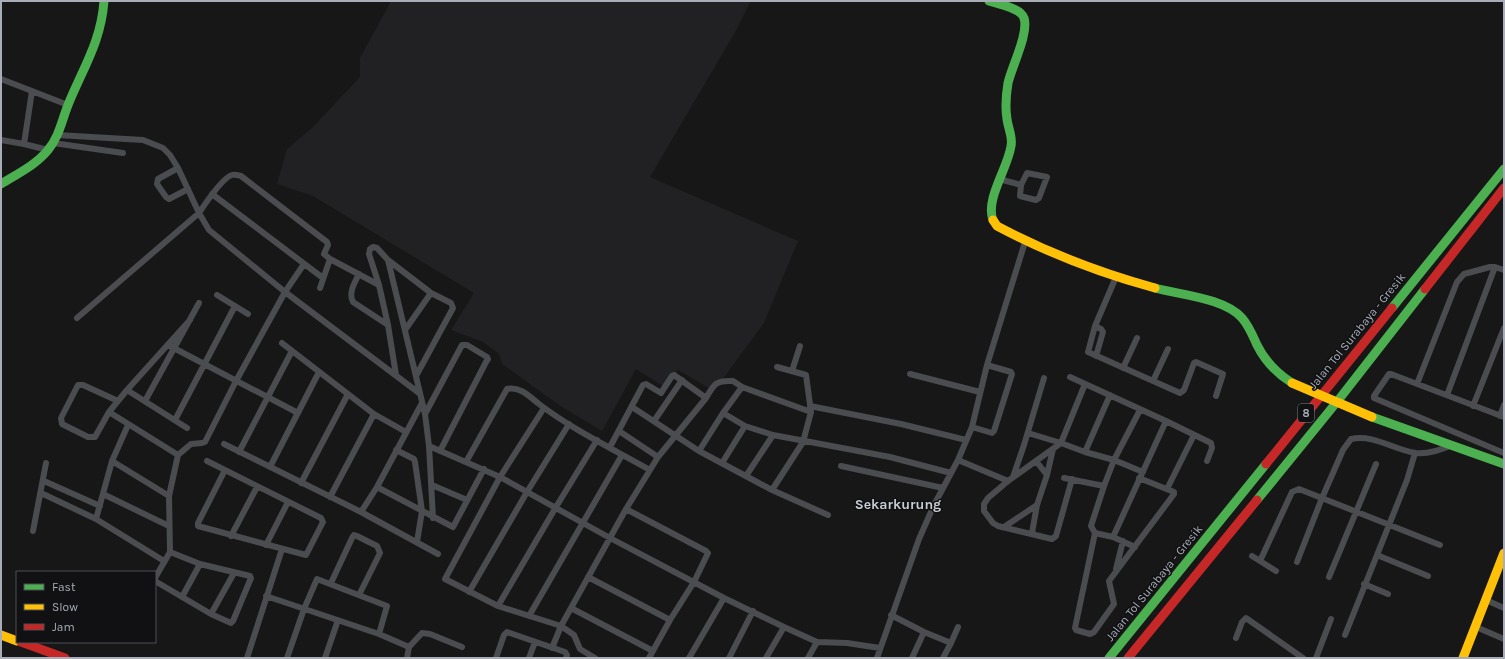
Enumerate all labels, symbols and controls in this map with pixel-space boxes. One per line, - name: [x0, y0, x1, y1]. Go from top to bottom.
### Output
- street label: Jalan Tol Surabaya - Gresik: [1306, 270, 1408, 392]
- road number: 8: [1298, 404, 1314, 422]
- district label: Sekarkurung: [855, 496, 941, 513]
- street label: Jalan Tol Surabaya - Gresik: [1103, 522, 1205, 644]
- legend: [16, 571, 156, 643]
- text: Fast: [52, 580, 76, 594]
- text: Slow: [52, 600, 78, 614]
- text: Jam: [52, 620, 75, 634]

